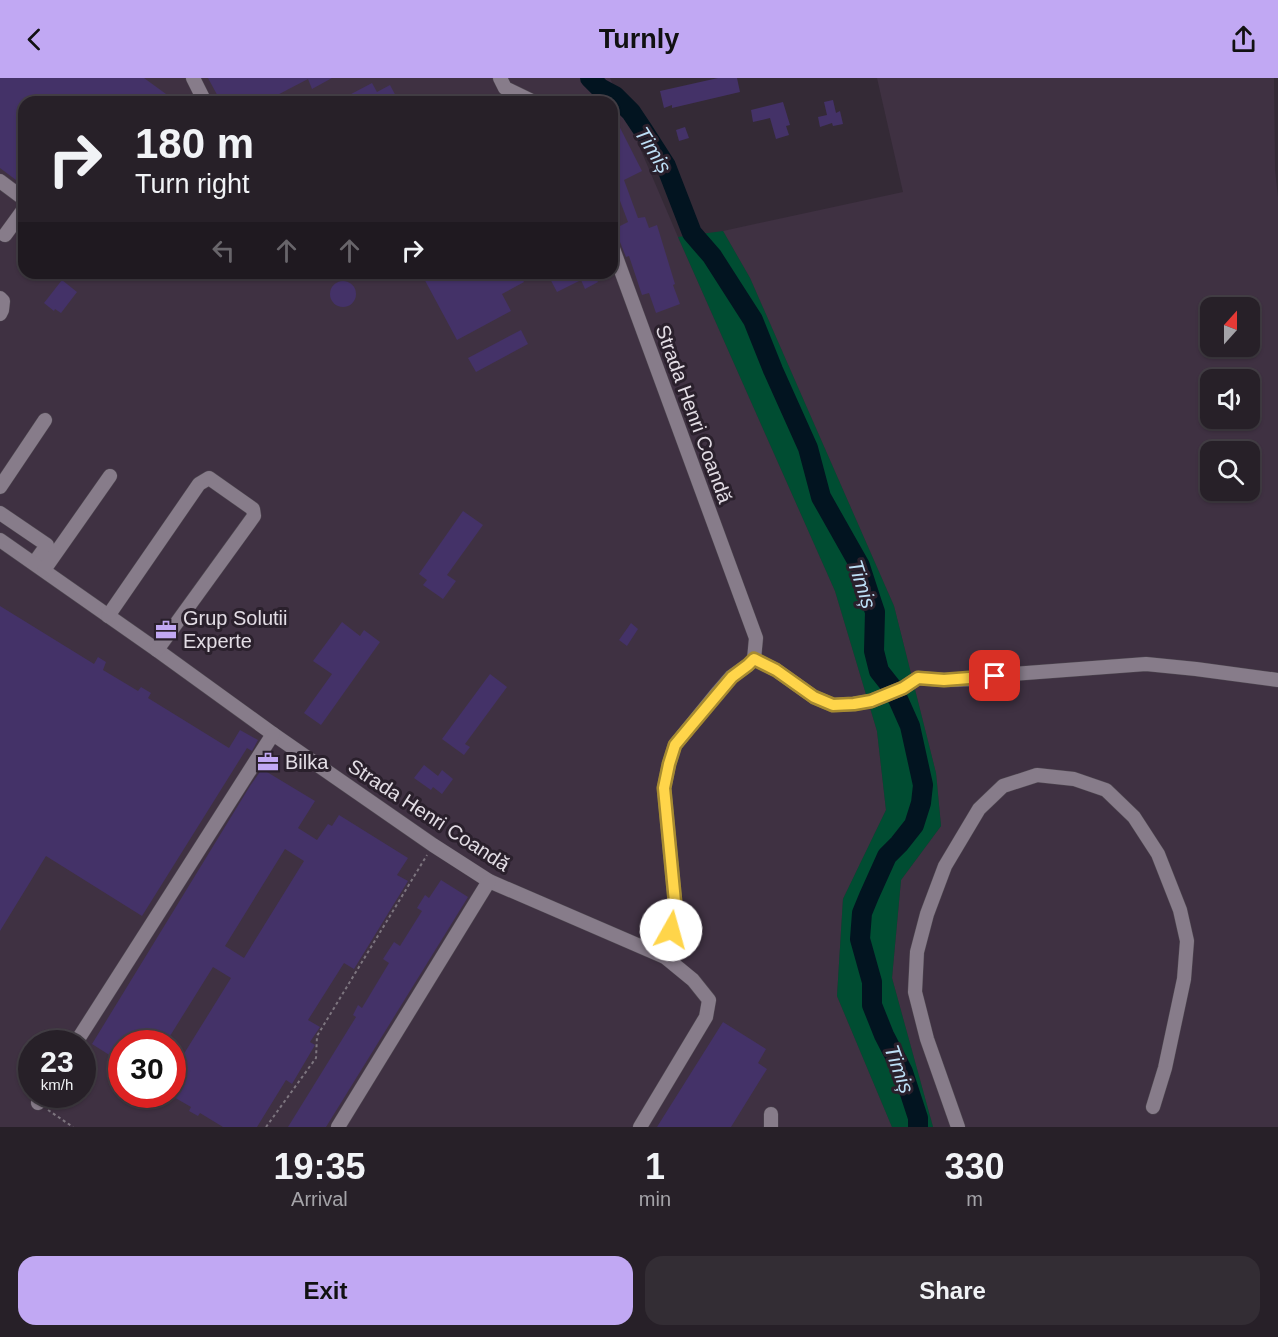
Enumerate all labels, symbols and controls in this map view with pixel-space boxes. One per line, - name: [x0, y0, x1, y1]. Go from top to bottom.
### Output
- icon: back: [18, 23, 51, 56]
- icon: share: [1227, 23, 1260, 56]
- text: Turnly: [599, 24, 679, 54]
- icon: right: [36, 120, 114, 198]
- text: 180 m: [135, 120, 254, 167]
- water label: Timiș: [630, 122, 677, 177]
- text: Turn right: [135, 169, 250, 199]
- icon: left: [207, 234, 240, 267]
- icon: ahead: [270, 234, 303, 267]
- icon: ahead: [333, 234, 366, 267]
- icon: right: [396, 234, 429, 267]
- north arrow: [1200, 297, 1260, 357]
- map controls: [1200, 297, 1260, 501]
- street label: Strada Henri Coandă: [652, 322, 737, 507]
- button: sound: [1200, 369, 1260, 429]
- button: search: [1200, 441, 1260, 501]
- water label: Timiș: [844, 557, 881, 612]
- place label: Grup Solutii Experte: [183, 607, 288, 652]
- office icon: Grup Solutii Experte: [154, 618, 178, 642]
- pin: [969, 650, 1020, 701]
- icon: arrive: [978, 659, 1011, 692]
- office icon: Bilka: [256, 750, 280, 774]
- place label: Bilka: [285, 751, 329, 773]
- street label: Strada Henri Coandă: [344, 755, 515, 876]
- position arrow: [639, 898, 703, 962]
- speed limit sign: 30: [108, 1030, 186, 1108]
- water label: Timiș: [880, 1041, 919, 1097]
- text: 23: [40, 1045, 74, 1078]
- text: km/h: [41, 1076, 73, 1093]
- text: 19:35: [273, 1146, 365, 1187]
- text: 1: [645, 1146, 665, 1187]
- text: 330: [944, 1146, 1005, 1187]
- text: Arrival: [291, 1188, 348, 1210]
- text: min: [639, 1188, 671, 1210]
- text: m: [966, 1188, 983, 1210]
- button: Exit: [18, 1256, 633, 1325]
- button: Share: [645, 1256, 1260, 1325]

